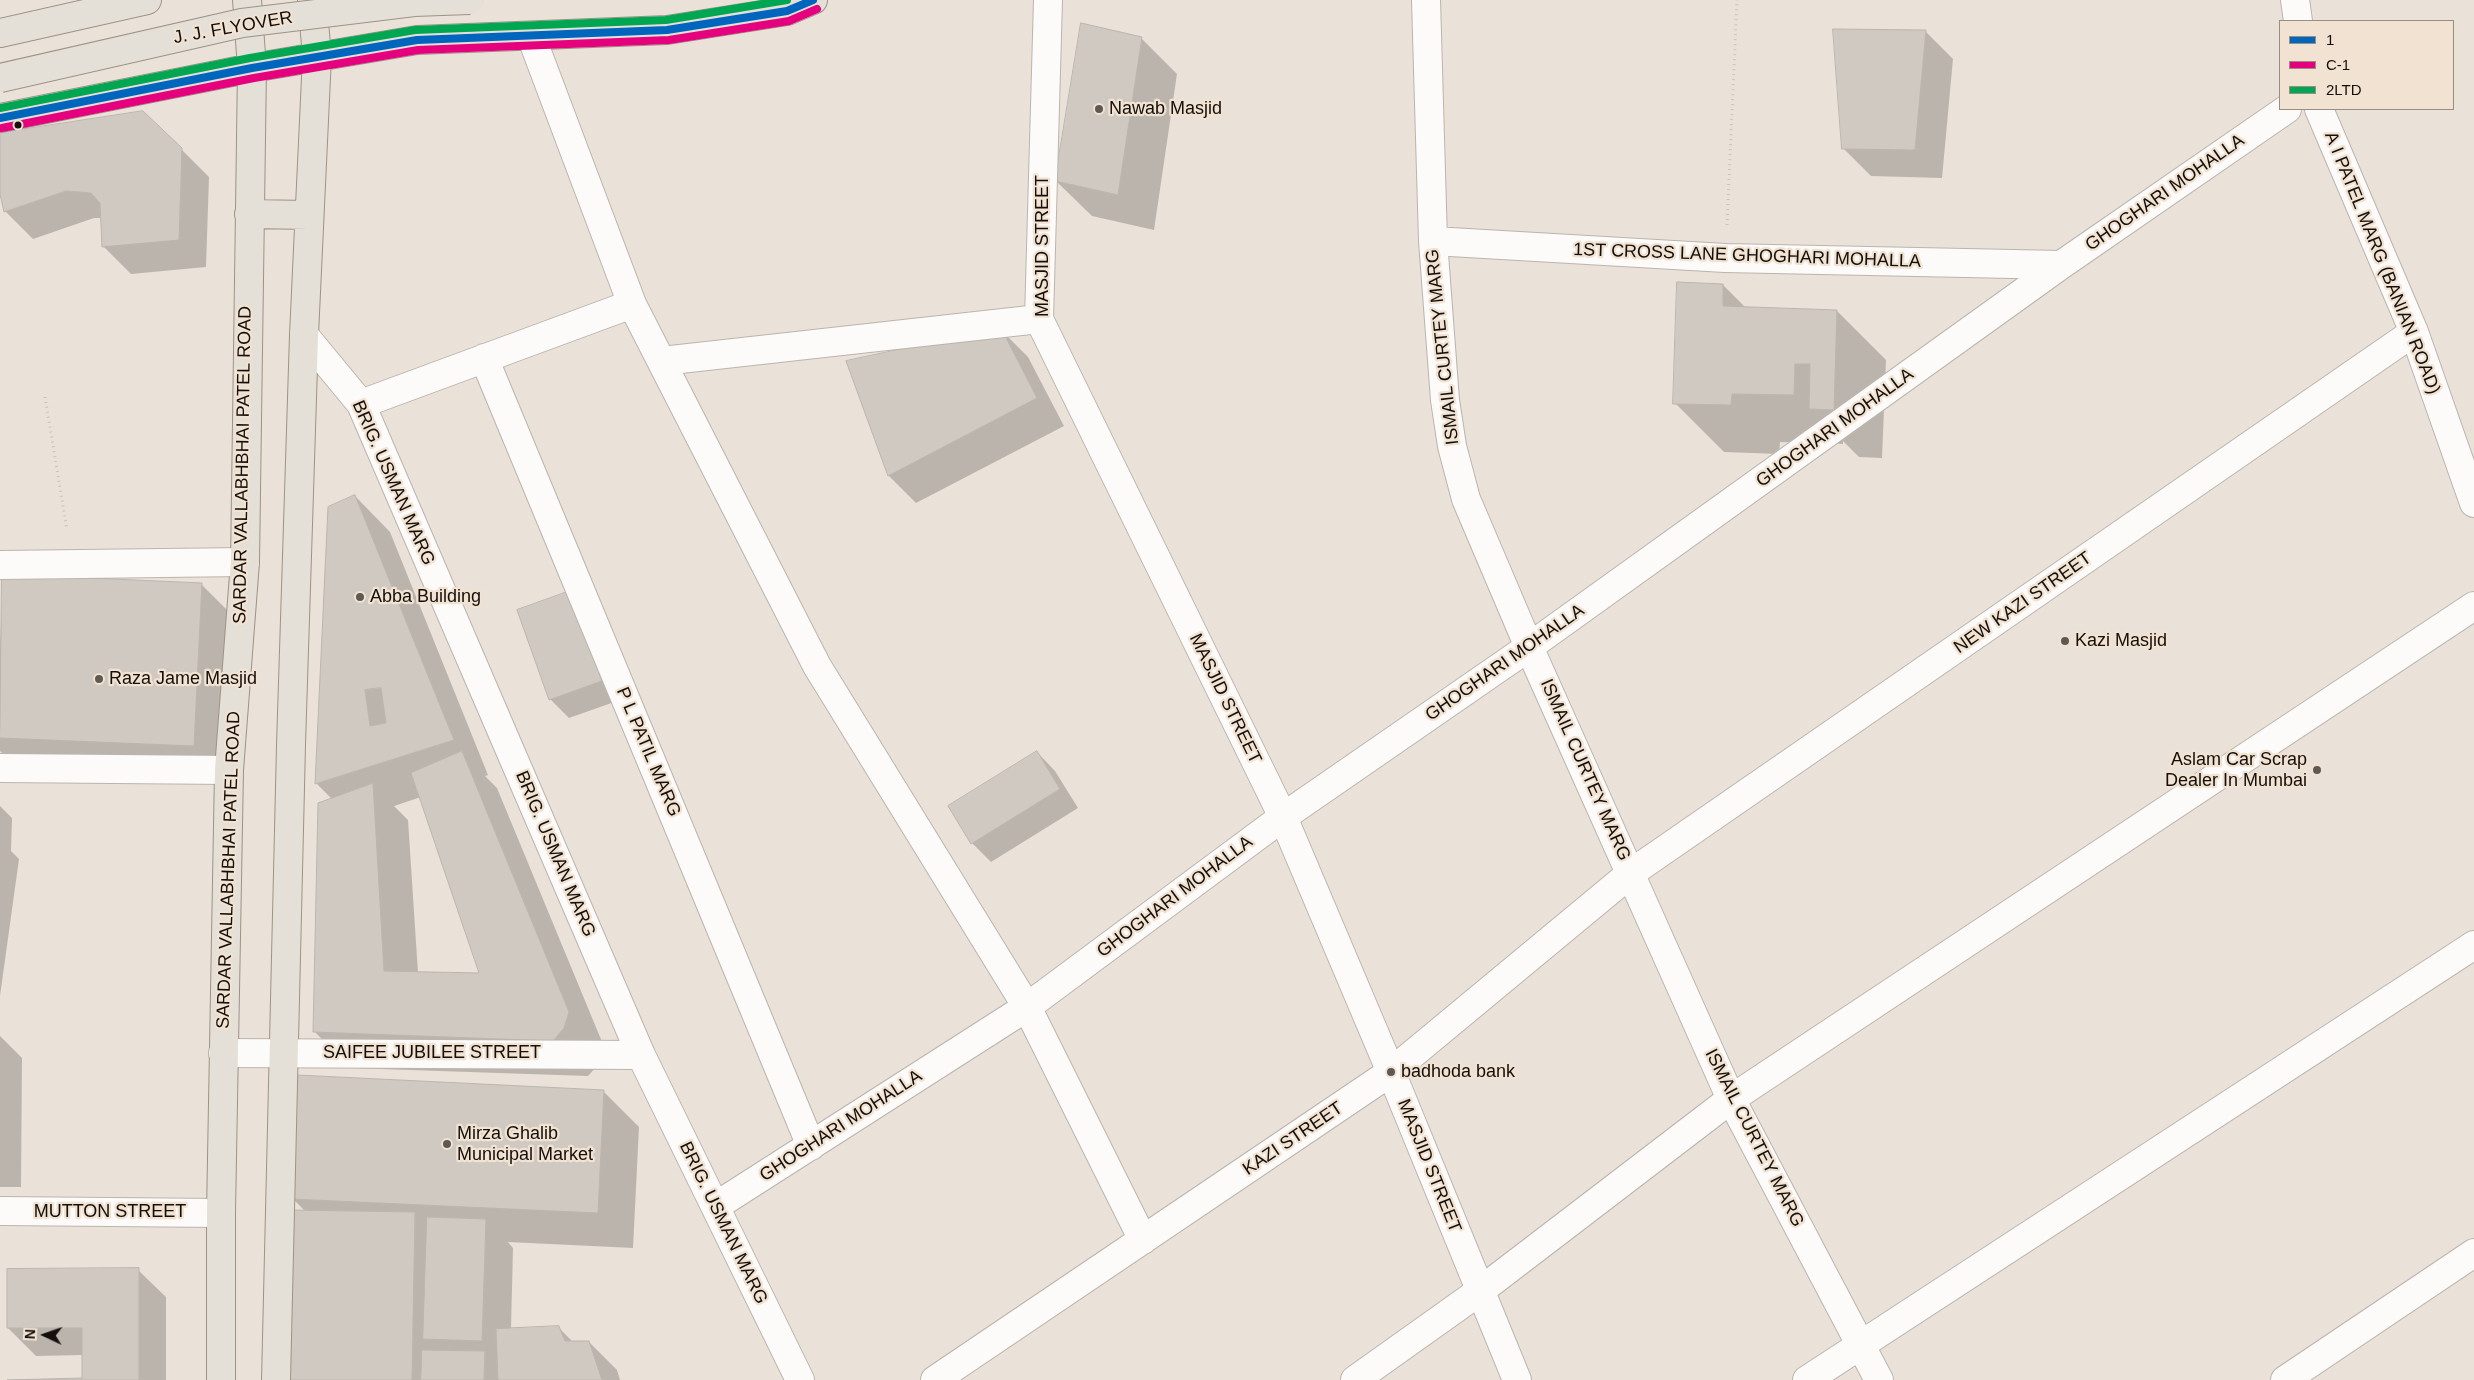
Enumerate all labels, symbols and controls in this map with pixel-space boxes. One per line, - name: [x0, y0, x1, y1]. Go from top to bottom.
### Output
- street label: J. J. FLYOVER: [172, 7, 294, 49]
- legend: [2279, 20, 2454, 110]
- text: 1: [2326, 31, 2334, 48]
- text: C-1: [2326, 56, 2350, 73]
- text: 2LTD: [2326, 81, 2362, 98]
- place label: Nawab Masjid: [1109, 98, 1222, 120]
- marker: Nawab Masjid: [1093, 103, 1105, 115]
- unlabelled marker: [13, 120, 23, 130]
- street label: A I PATEL MARG (BANIAN ROAD): [2319, 129, 2445, 397]
- street label: GHOGHARI MOHALLA: [2081, 130, 2249, 256]
- street label: MASJID STREET: [1032, 175, 1054, 317]
- street label: 1ST CROSS LANE GHOGHARI MOHALLA: [1573, 239, 1921, 273]
- street label: ISMAIL CURTEY MARG: [1422, 248, 1464, 446]
- street label: SARDAR VALLABHBHAI PATEL ROAD: [229, 306, 257, 624]
- street label: GHOGHARI MOHALLA: [1752, 364, 1918, 492]
- street label: BRIG. USMAN MARG: [347, 397, 439, 569]
- street label: NEW KAZI STREET: [1950, 547, 2096, 659]
- place label: Abba Building: [370, 586, 481, 608]
- marker: Abba Building: [354, 591, 366, 603]
- street label: GHOGHARI MOHALLA: [1421, 600, 1589, 726]
- street label: MASJID STREET: [1184, 630, 1266, 768]
- place label: Kazi Masjid: [2075, 630, 2167, 652]
- marker: Kazi Masjid: [2059, 635, 2071, 647]
- place label: Raza Jame Masjid: [109, 668, 257, 690]
- marker: Raza Jame Masjid: [93, 673, 105, 685]
- street label: ISMAIL CURTEY MARG: [1535, 676, 1635, 864]
- street label: P L PATIL MARG: [611, 684, 685, 820]
- street label: SARDAR VALLABHBHAI PATEL ROAD: [213, 711, 245, 1029]
- place label: Aslam Car Scrap Dealer In Mumbai: [2165, 749, 2307, 792]
- marker: Aslam Car Scrap Dealer In Mumbai: [2311, 764, 2323, 776]
- street label: BRIG. USMAN MARG: [510, 768, 600, 940]
- street label: GHOGHARI MOHALLA: [1093, 831, 1257, 963]
- street label: SAIFEE JUBILEE STREET: [323, 1042, 541, 1064]
- street label: ISMAIL CURTEY MARG: [1700, 1045, 1808, 1231]
- place label: badhoda bank: [1401, 1061, 1515, 1083]
- street label: GHOGHARI MOHALLA: [756, 1065, 926, 1187]
- marker: badhoda bank: [1385, 1066, 1397, 1078]
- street label: MASJID STREET: [1392, 1096, 1466, 1236]
- street label: KAZI STREET: [1239, 1098, 1347, 1180]
- place label: Mirza Ghalib Municipal Market: [457, 1123, 593, 1166]
- marker: Mirza Ghalib Municipal Market: [441, 1138, 453, 1150]
- street label: BRIG. USMAN MARG: [674, 1138, 772, 1308]
- street label: MUTTON STREET: [34, 1201, 186, 1223]
- north arrow: [20, 1310, 70, 1360]
- text: N: [22, 1329, 38, 1340]

